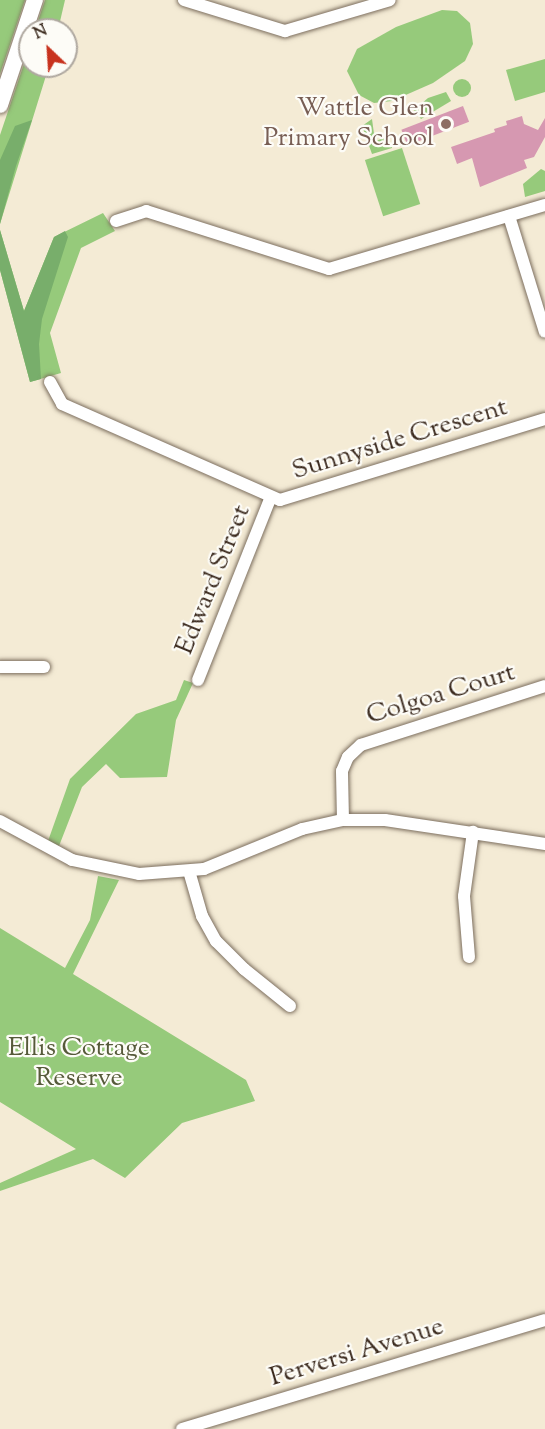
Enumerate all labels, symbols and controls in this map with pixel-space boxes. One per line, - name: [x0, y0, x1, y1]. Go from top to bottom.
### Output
- north arrow: [18, 18, 78, 78]
- text: N: [30, 20, 52, 46]
- place label: Wattle Glen Primary School: [264, 93, 434, 154]
- marker: Wattle Glen Primary School: [439, 117, 453, 131]
- street label: Sunnyside Crescent: [289, 392, 511, 488]
- street label: Edward Street: [170, 501, 258, 659]
- street label: Colgoa Court: [363, 658, 519, 732]
- park label: Ellis Cottage Reserve: [8, 1033, 150, 1094]
- street label: Perversi Avenue: [266, 1312, 448, 1394]

